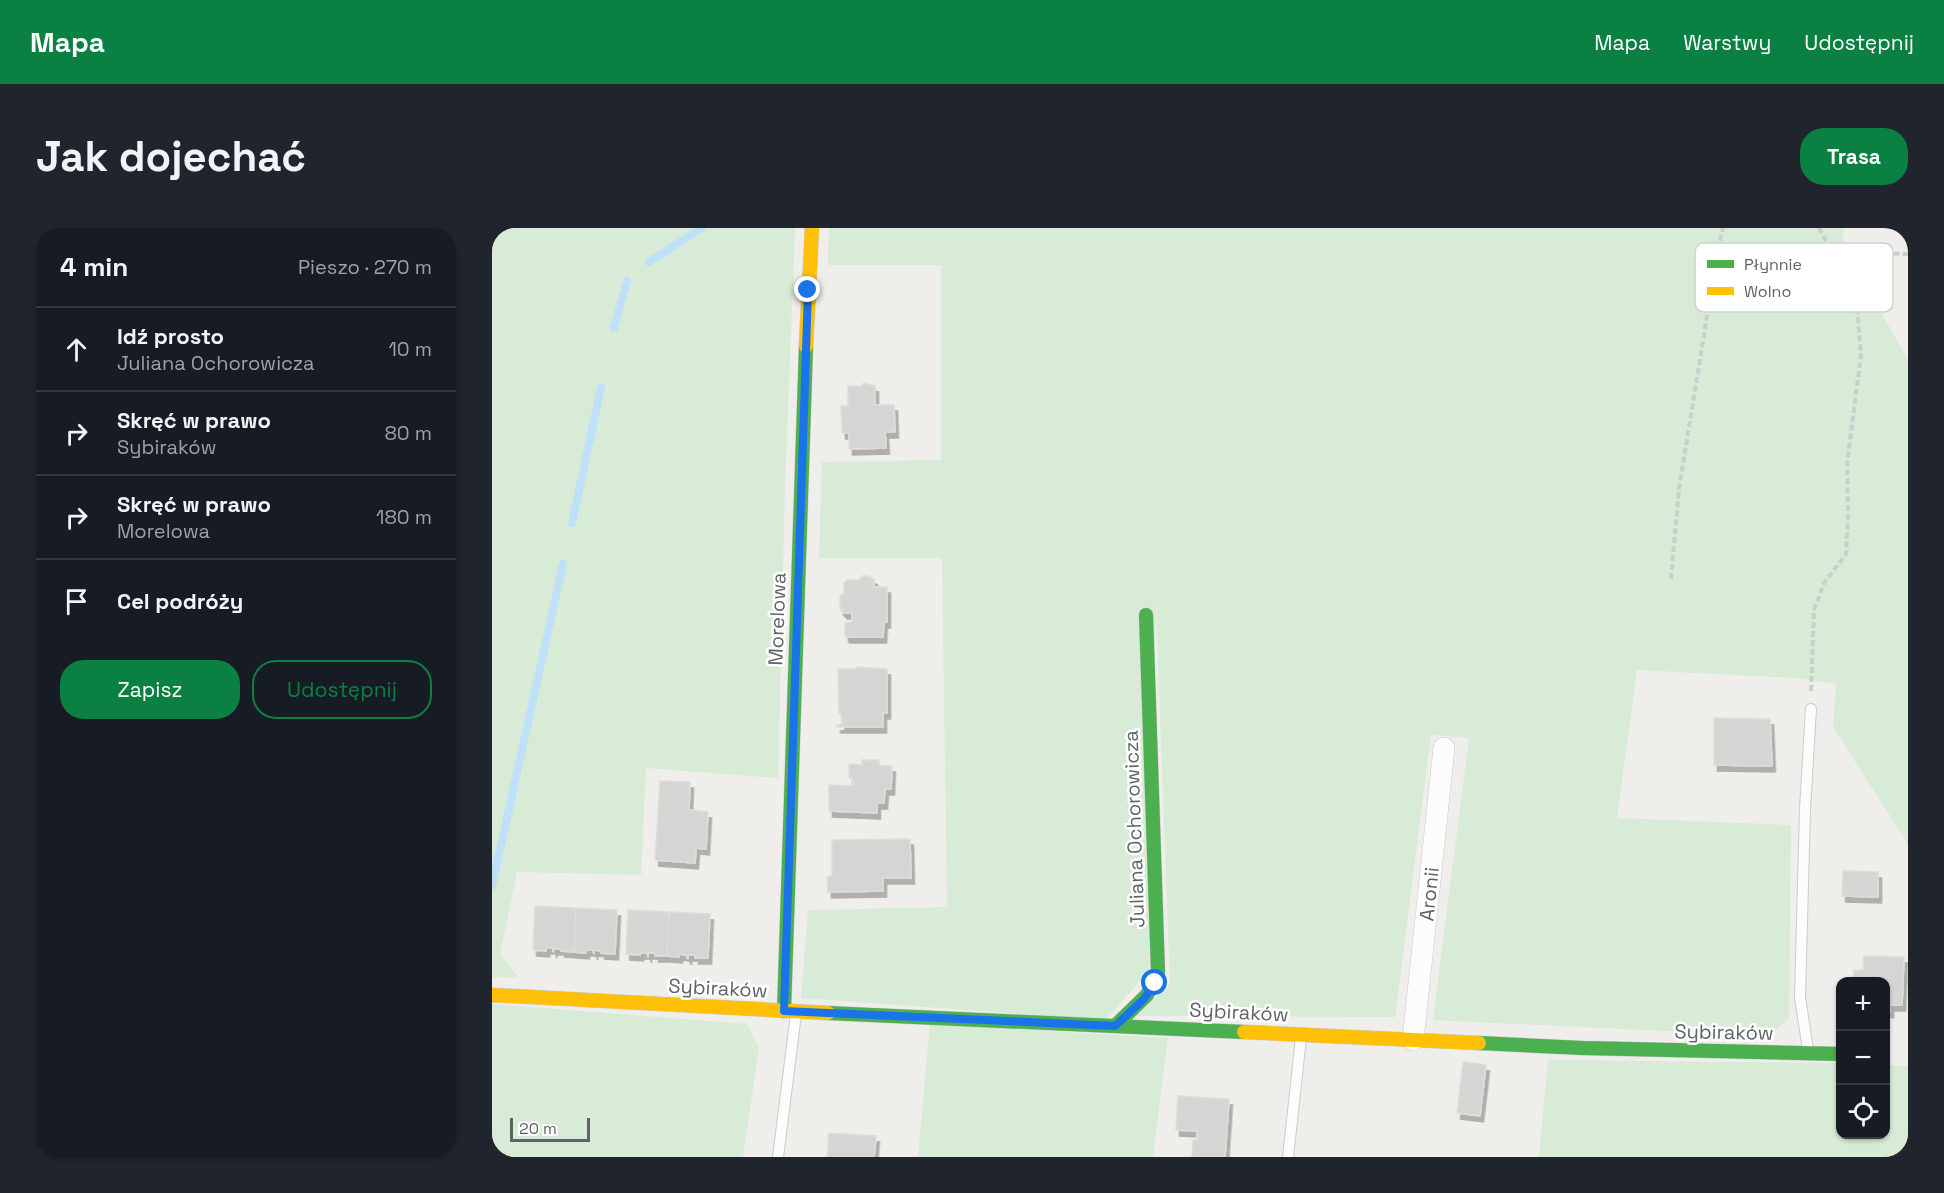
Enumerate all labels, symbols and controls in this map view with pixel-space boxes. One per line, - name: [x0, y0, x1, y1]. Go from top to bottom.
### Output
- text: Mapa: [30, 24, 105, 60]
- text: Mapa: [1594, 29, 1650, 56]
- text: Warstwy: [1683, 29, 1771, 56]
- text: Udostępnij: [1804, 29, 1914, 56]
- button: Trasa: [1800, 128, 1908, 185]
- text: Jak dojechać: [36, 130, 306, 183]
- legend: [1695, 243, 1893, 312]
- text: 4 min: [60, 250, 128, 284]
- text: Pieszo · 270 m: [298, 254, 432, 280]
- text: Płynnie: [1744, 254, 1802, 275]
- route end: [794, 276, 820, 302]
- text: Wolno: [1744, 281, 1791, 302]
- text: Idź prosto: [117, 322, 224, 350]
- icon: ahead: [60, 333, 93, 366]
- text: 10 m: [388, 336, 432, 362]
- text: Juliana Ochorowicza: [117, 350, 315, 376]
- text: Skręć w prawo: [117, 406, 271, 434]
- icon: right: [60, 417, 93, 450]
- text: 80 m: [384, 420, 432, 446]
- text: Sybiraków: [117, 434, 216, 460]
- text: Skręć w prawo: [117, 490, 271, 518]
- icon: right: [60, 501, 93, 534]
- text: 180 m: [376, 504, 432, 530]
- text: Morelowa: [117, 518, 210, 544]
- street label: Morelowa: [762, 572, 792, 666]
- icon: arrive: [60, 585, 93, 618]
- text: Cel podróży: [117, 587, 243, 615]
- button: Zapisz: [60, 660, 240, 719]
- button: Udostępnij: [252, 660, 432, 719]
- street label: Juliana Ochorowicza: [1118, 730, 1150, 928]
- street label: Aronii: [1413, 866, 1445, 922]
- route start: [1141, 969, 1167, 995]
- street label: Sybiraków: [668, 972, 768, 1004]
- map controls: [1836, 977, 1890, 1139]
- button: +: [1836, 977, 1890, 1031]
- street label: Sybiraków: [1189, 996, 1289, 1028]
- street label: Sybiraków: [1674, 1018, 1774, 1046]
- button: −: [1836, 1031, 1890, 1085]
- button: locate: [1836, 1085, 1890, 1139]
- scale bar: [510, 1115, 590, 1142]
- text: 20 m: [519, 1118, 557, 1139]

